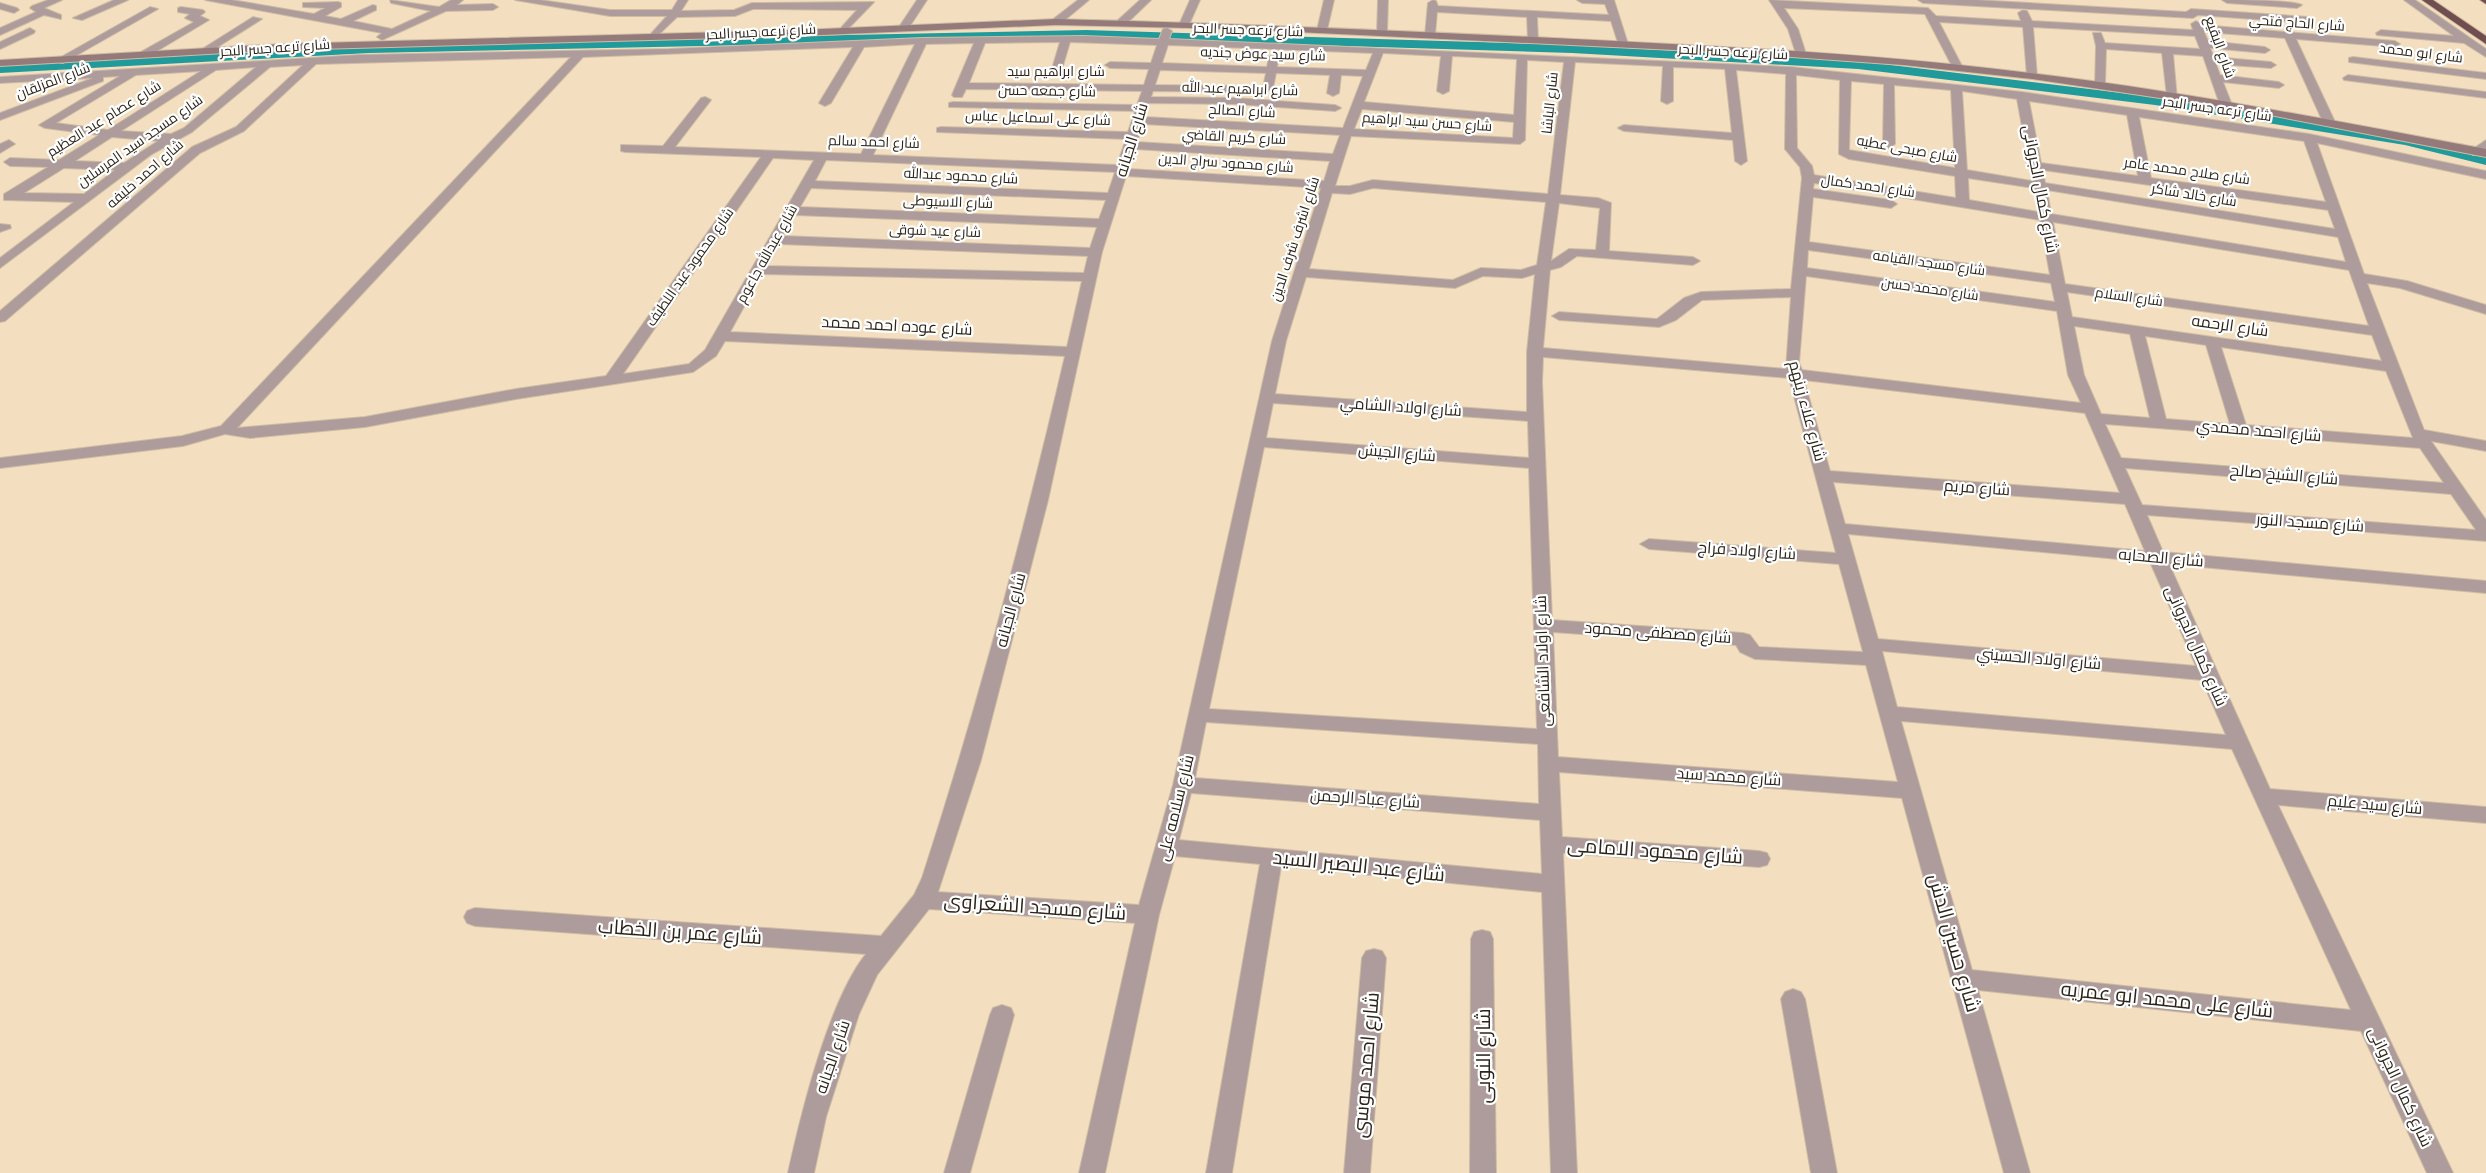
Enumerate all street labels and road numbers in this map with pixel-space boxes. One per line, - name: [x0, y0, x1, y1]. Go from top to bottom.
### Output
- street label: شارع الحاج فتحي: [2248, 10, 2346, 38]
- street label: شارع البقيع: [2200, 14, 2240, 80]
- street label: شارع ترعه جسر البحر: [1192, 19, 1303, 41]
- street label: شارع ترعه جسر البحر: [704, 20, 817, 44]
- street label: شارع ترعه جسر البحر: [218, 35, 331, 61]
- street label: شارع ابو محمد: [2378, 38, 2464, 68]
- street label: شارع ترعه جسر البحر: [1676, 40, 1789, 64]
- street label: شارع سيد عوض جنديه: [1200, 42, 1326, 66]
- street label: شارع المزلقان: [13, 58, 93, 104]
- street label: شارع ابراهيم سيد: [1007, 62, 1105, 81]
- street label: شارع الباشا: [1537, 71, 1563, 135]
- street label: شارع عصام عبد العظيم: [43, 76, 165, 162]
- street label: شارع ابراهيم عبد الله: [1182, 77, 1298, 101]
- street label: شارع جمعه حسن: [998, 81, 1096, 101]
- street label: شارع مسجد سيد المرسلين: [73, 90, 207, 192]
- street label: شارع ترعه جسر البحر: [2160, 92, 2273, 126]
- street label: شارع الجبانه: [1110, 100, 1154, 180]
- street label: شارع الصالح: [1208, 100, 1276, 122]
- street label: شارع على اسماعيل عباس: [965, 106, 1111, 130]
- street label: شارع حسن سيد ابراهيم: [1361, 108, 1493, 136]
- street label: شارع كمال الجروانى: [2017, 123, 2063, 255]
- street label: شارع كريم القاضي: [1181, 125, 1287, 150]
- street label: شارع احمد سالم: [828, 131, 920, 153]
- street label: شارع صبحى عطيه: [1855, 131, 1959, 167]
- street label: شارع احمد خليفه: [103, 135, 187, 213]
- street label: شارع محمود سراج الدين: [1158, 149, 1294, 177]
- street label: شارع صلاح محمد عامر: [2122, 153, 2251, 189]
- street label: شارع محمود عبدالله: [903, 164, 1019, 188]
- street label: شارع احمد كمال: [1820, 170, 1916, 202]
- street label: شارع اشرف شرف الدين: [1266, 174, 1324, 304]
- street label: شارع خالد شاكر: [2149, 179, 2238, 211]
- street label: شارع الاسيوطى: [903, 191, 993, 213]
- street label: شارع عبدالله جاعوم: [732, 201, 802, 307]
- street label: شارع محمود عبد اللطيف: [642, 204, 738, 330]
- street label: شارع عيد شوقى: [889, 220, 981, 242]
- street label: شارع مسجد القيامه: [1872, 246, 1986, 280]
- street label: شارع محمد حسن: [1880, 273, 1980, 305]
- street label: شارع السلام: [2094, 283, 2164, 311]
- street label: شارع الرحمه: [2190, 310, 2270, 342]
- street label: شارع عوده احمد محمد: [821, 311, 973, 341]
- street label: شارع علاء زينهم: [1783, 358, 1831, 464]
- street label: شارع اولاد الشامي: [1339, 392, 1463, 424]
- street label: شارع احمد محمدي: [2195, 415, 2322, 449]
- street label: شارع الجيش: [1357, 439, 1437, 467]
- street label: شارع الشيخ صالح: [2229, 459, 2339, 491]
- street label: شارع مريم: [1943, 475, 2011, 501]
- street label: شارع مسجد النور: [2254, 508, 2365, 538]
- street label: شارع اولاد فراج: [1697, 537, 1797, 565]
- street label: شارع الصحابه: [2118, 543, 2204, 573]
- street label: شارع الجبانه: [990, 570, 1032, 650]
- street label: شارع كمال الجروانى: [2160, 582, 2232, 710]
- street label: شارع اولاد الشافعى: [1530, 595, 1556, 727]
- street label: شارع مصطفى محمود: [1584, 617, 1732, 649]
- street label: شارع اولاد الحسيني: [1976, 643, 2102, 677]
- street label: شارع سلامه على: [1152, 752, 1200, 864]
- street label: شارع محمد سيد: [1676, 762, 1782, 792]
- street label: شارع عباد الرحمن: [1309, 784, 1421, 814]
- street label: شارع سيد عليم: [2327, 790, 2423, 820]
- street label: شارع محمود الامامى: [1566, 831, 1744, 871]
- street label: شارع عبد البصير السيد: [1272, 844, 1446, 888]
- street label: شارع حسين الدش: [1921, 871, 1987, 1015]
- street label: شارع مسجد الشعراوى: [943, 887, 1127, 927]
- street label: شارع عمر بن الخطاب: [597, 913, 763, 951]
- street label: شارع على محمد ابو عمريه: [2059, 975, 2275, 1025]
- street label: شارع احمد موسى: [1346, 991, 1386, 1139]
- street label: شارع النوبى: [1470, 1008, 1497, 1104]
- street label: شارع الجبانه: [810, 1017, 856, 1097]
- street label: شارع كمال الجروانى: [2363, 1023, 2437, 1151]

